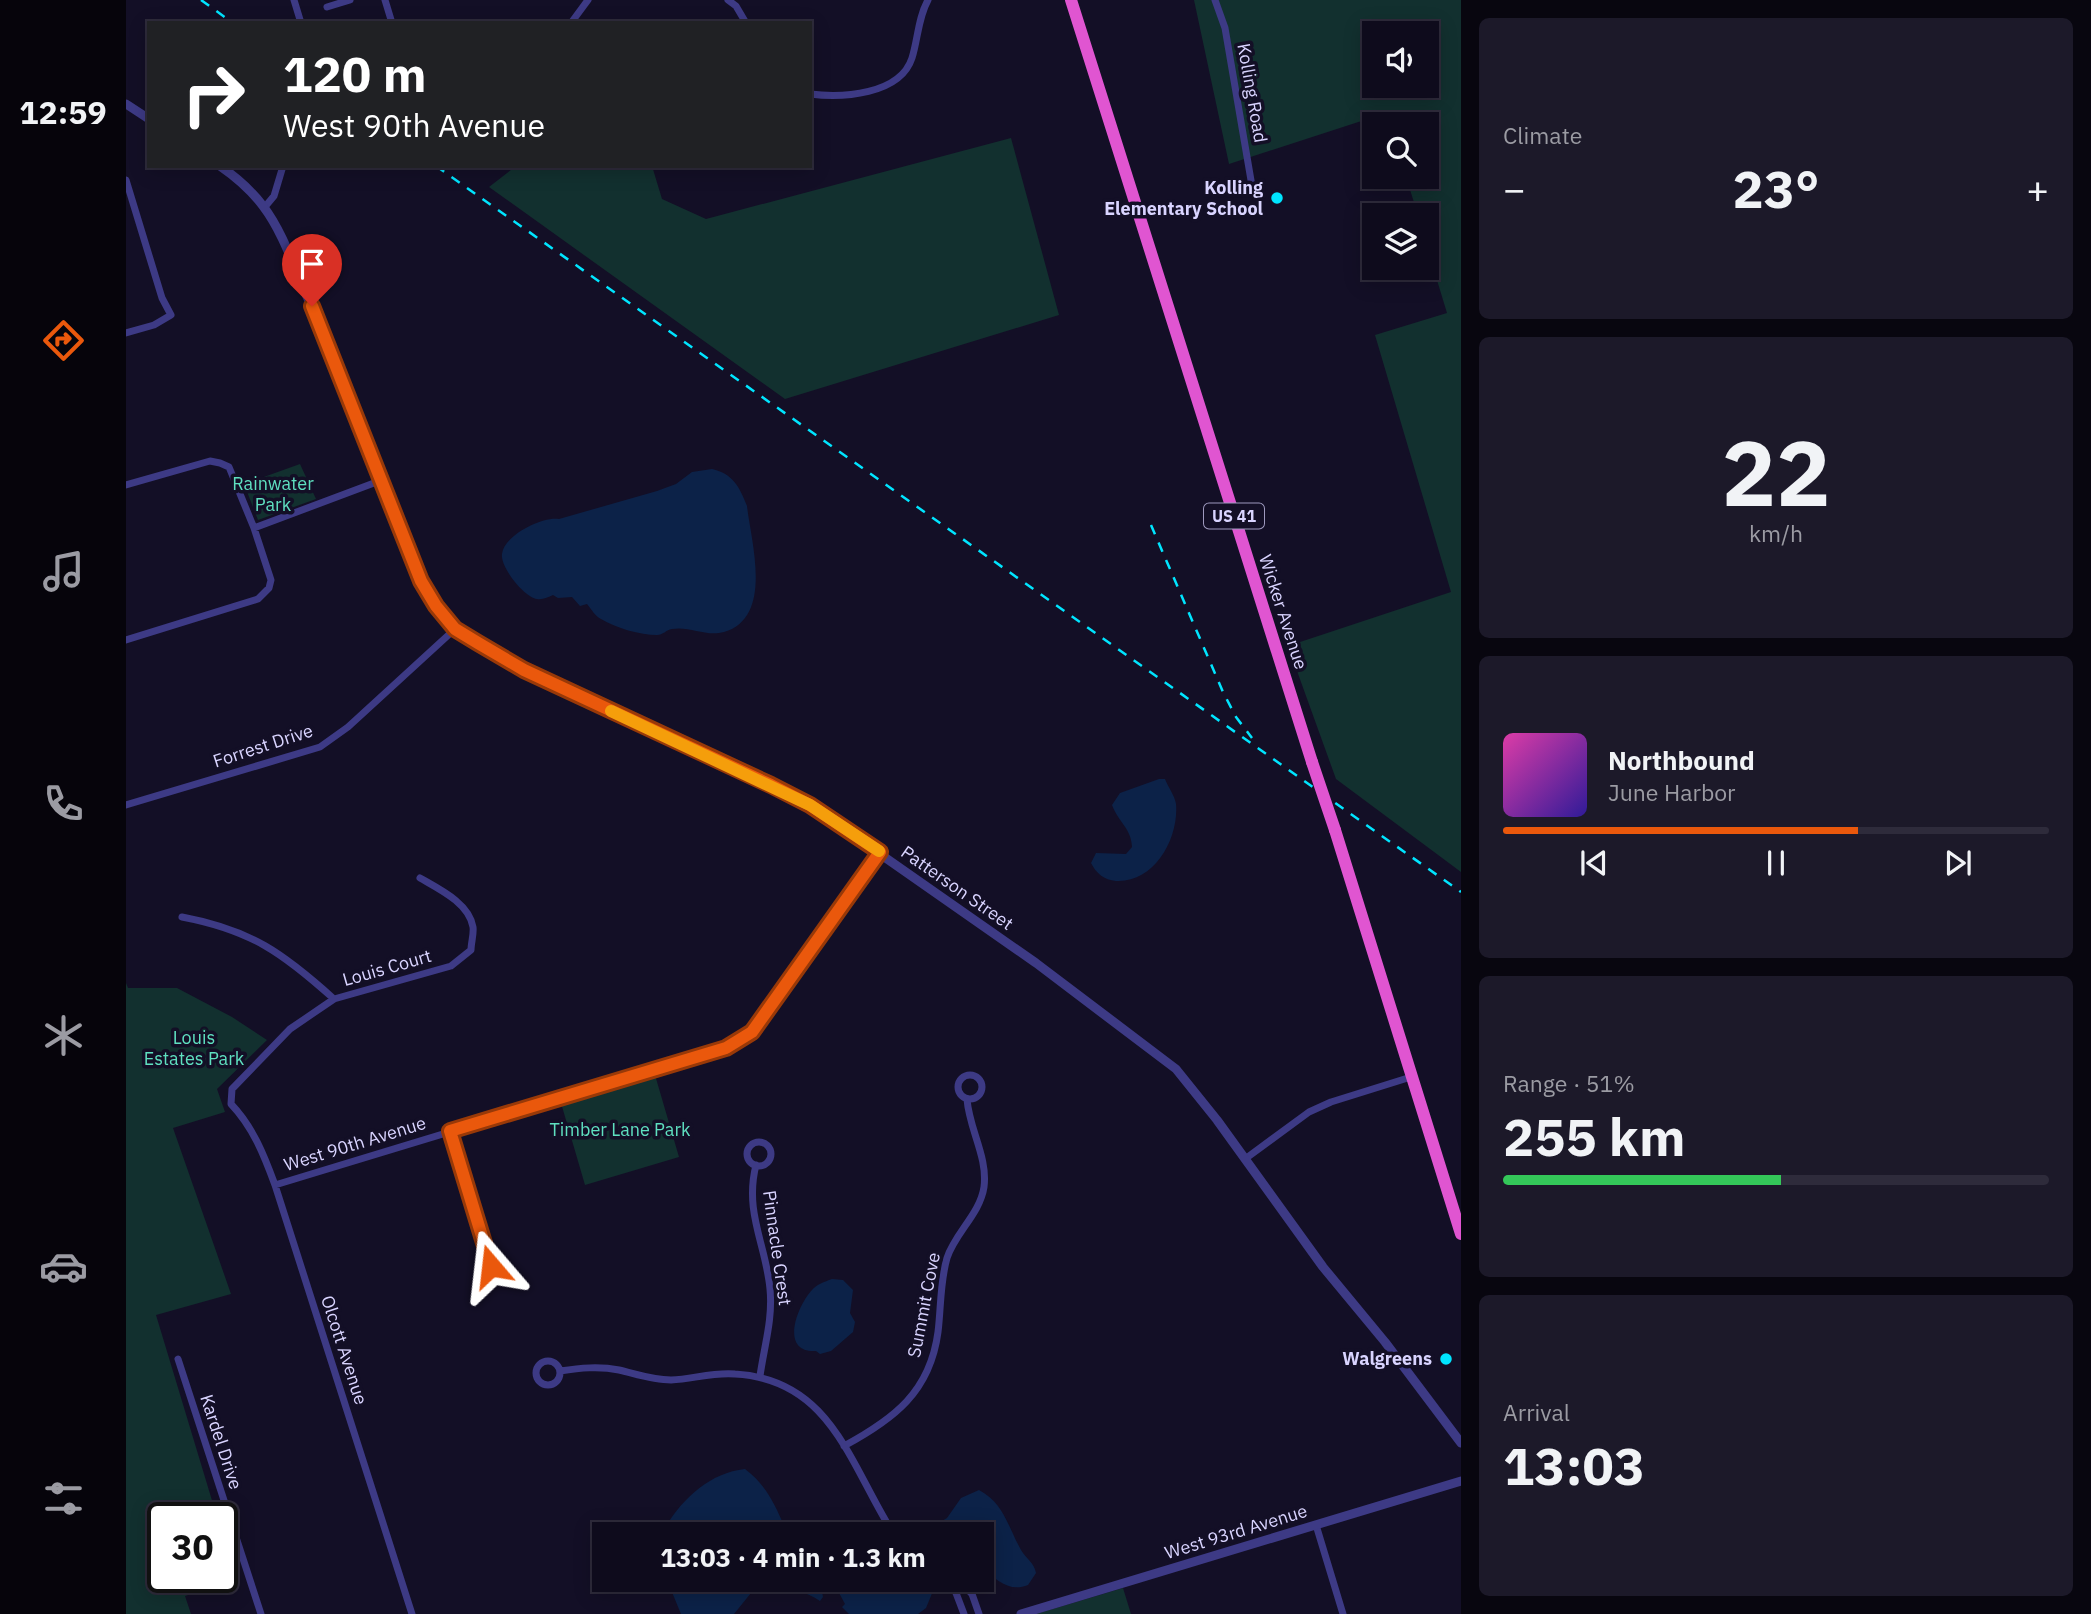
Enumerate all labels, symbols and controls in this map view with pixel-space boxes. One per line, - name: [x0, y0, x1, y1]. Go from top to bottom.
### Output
- map controls: [1362, 21, 1439, 280]
- button: sound: [1362, 21, 1439, 98]
- street label: Kolling Road: [1232, 41, 1273, 144]
- text: 120 m: [283, 42, 427, 105]
- icon: right: [168, 49, 259, 140]
- text: 12:59: [19, 91, 107, 133]
- text: West 90th Avenue: [283, 104, 545, 146]
- button: search: [1362, 112, 1439, 189]
- text: Climate: [1503, 120, 1582, 150]
- text: 23°: [1733, 155, 1819, 222]
- text: −: [1503, 164, 1526, 213]
- text: +: [2026, 164, 2049, 213]
- place label: Kolling Elementary School: [1104, 176, 1264, 220]
- marker: Kolling Elementary School: [1269, 190, 1285, 206]
- button: layers: [1362, 203, 1439, 280]
- pin: [282, 234, 342, 306]
- icon: arrive: [293, 245, 331, 283]
- icon: directions: [39, 316, 88, 365]
- text: 22: [1721, 413, 1831, 531]
- park label: Rainwater Park: [232, 472, 314, 516]
- road number: US 41: [1204, 503, 1264, 528]
- text: km/h: [1749, 518, 1803, 548]
- icon: music: [39, 547, 88, 596]
- street label: Wicker Avenue: [1254, 551, 1313, 672]
- street label: Forrest Drive: [210, 719, 316, 772]
- text: Northbound: [1608, 743, 1755, 777]
- text: June Harbor: [1608, 777, 1736, 807]
- icon: phone: [39, 779, 88, 828]
- street label: Patterson Street: [897, 840, 1018, 935]
- icon: previous: [1575, 844, 1613, 882]
- icon: pause: [1757, 844, 1795, 882]
- icon: next: [1939, 844, 1977, 882]
- street label: Louis Court: [340, 944, 434, 991]
- icon: climate: [39, 1011, 88, 1060]
- park label: Louis Estates Park: [144, 1026, 245, 1070]
- text: Range · 51%: [1503, 1068, 1635, 1098]
- text: 255 km: [1503, 1103, 1685, 1170]
- street label: West 90th Avenue: [281, 1111, 429, 1176]
- park label: Timber Lane Park: [549, 1118, 691, 1141]
- street label: Pinnacle Crest: [758, 1189, 797, 1307]
- position arrow: [454, 1229, 528, 1303]
- icon: car: [39, 1242, 88, 1291]
- street label: Summit Cove: [902, 1250, 945, 1360]
- street label: Olcott Avenue: [316, 1292, 373, 1407]
- place label: Walgreens: [1342, 1347, 1432, 1370]
- marker: Walgreens: [1438, 1351, 1454, 1367]
- street label: Kardel Drive: [195, 1391, 248, 1492]
- text: Arrival: [1503, 1397, 1570, 1427]
- text: 13:03: [1503, 1432, 1645, 1499]
- icon: filters: [39, 1474, 88, 1523]
- street label: West 93rd Avenue: [1162, 1499, 1310, 1564]
- speed limit sign: 30: [147, 1502, 238, 1593]
- text: 13:03 · 4 min · 1.3 km: [660, 1540, 926, 1574]

